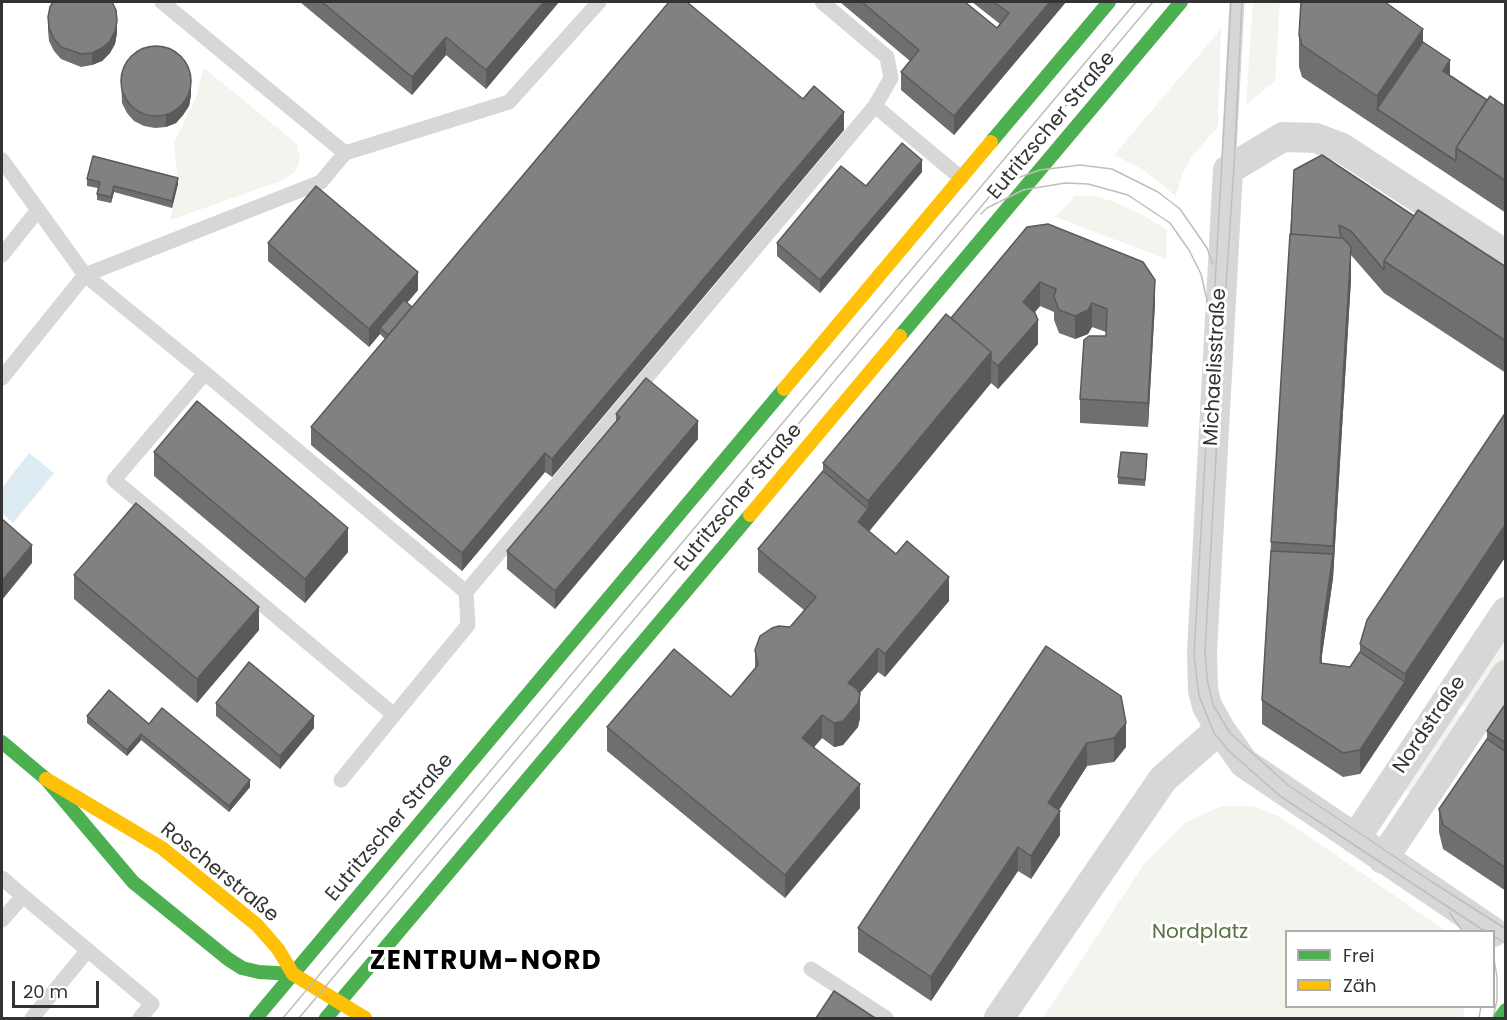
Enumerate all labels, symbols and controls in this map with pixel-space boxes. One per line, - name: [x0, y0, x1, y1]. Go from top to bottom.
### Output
- street label: Eutritzscher Straße: [983, 47, 1121, 205]
- street label: Michaelisstraße: [1200, 287, 1232, 447]
- street label: Eutritzscher Straße: [670, 419, 808, 577]
- street label: Nordstraße: [1389, 672, 1471, 778]
- street label: Eutritzscher Straße: [321, 749, 459, 907]
- street label: Roscherstraße: [155, 818, 283, 928]
- park label: Nordplatz: [1152, 921, 1248, 945]
- legend: [1285, 930, 1495, 1008]
- text: Frei: [1343, 943, 1374, 968]
- district label: ZENTRUM-NORD: [370, 946, 602, 978]
- scale bar: [15, 969, 102, 1007]
- text: Zäh: [1343, 973, 1376, 998]
- text: 20 m: [23, 979, 68, 1004]

